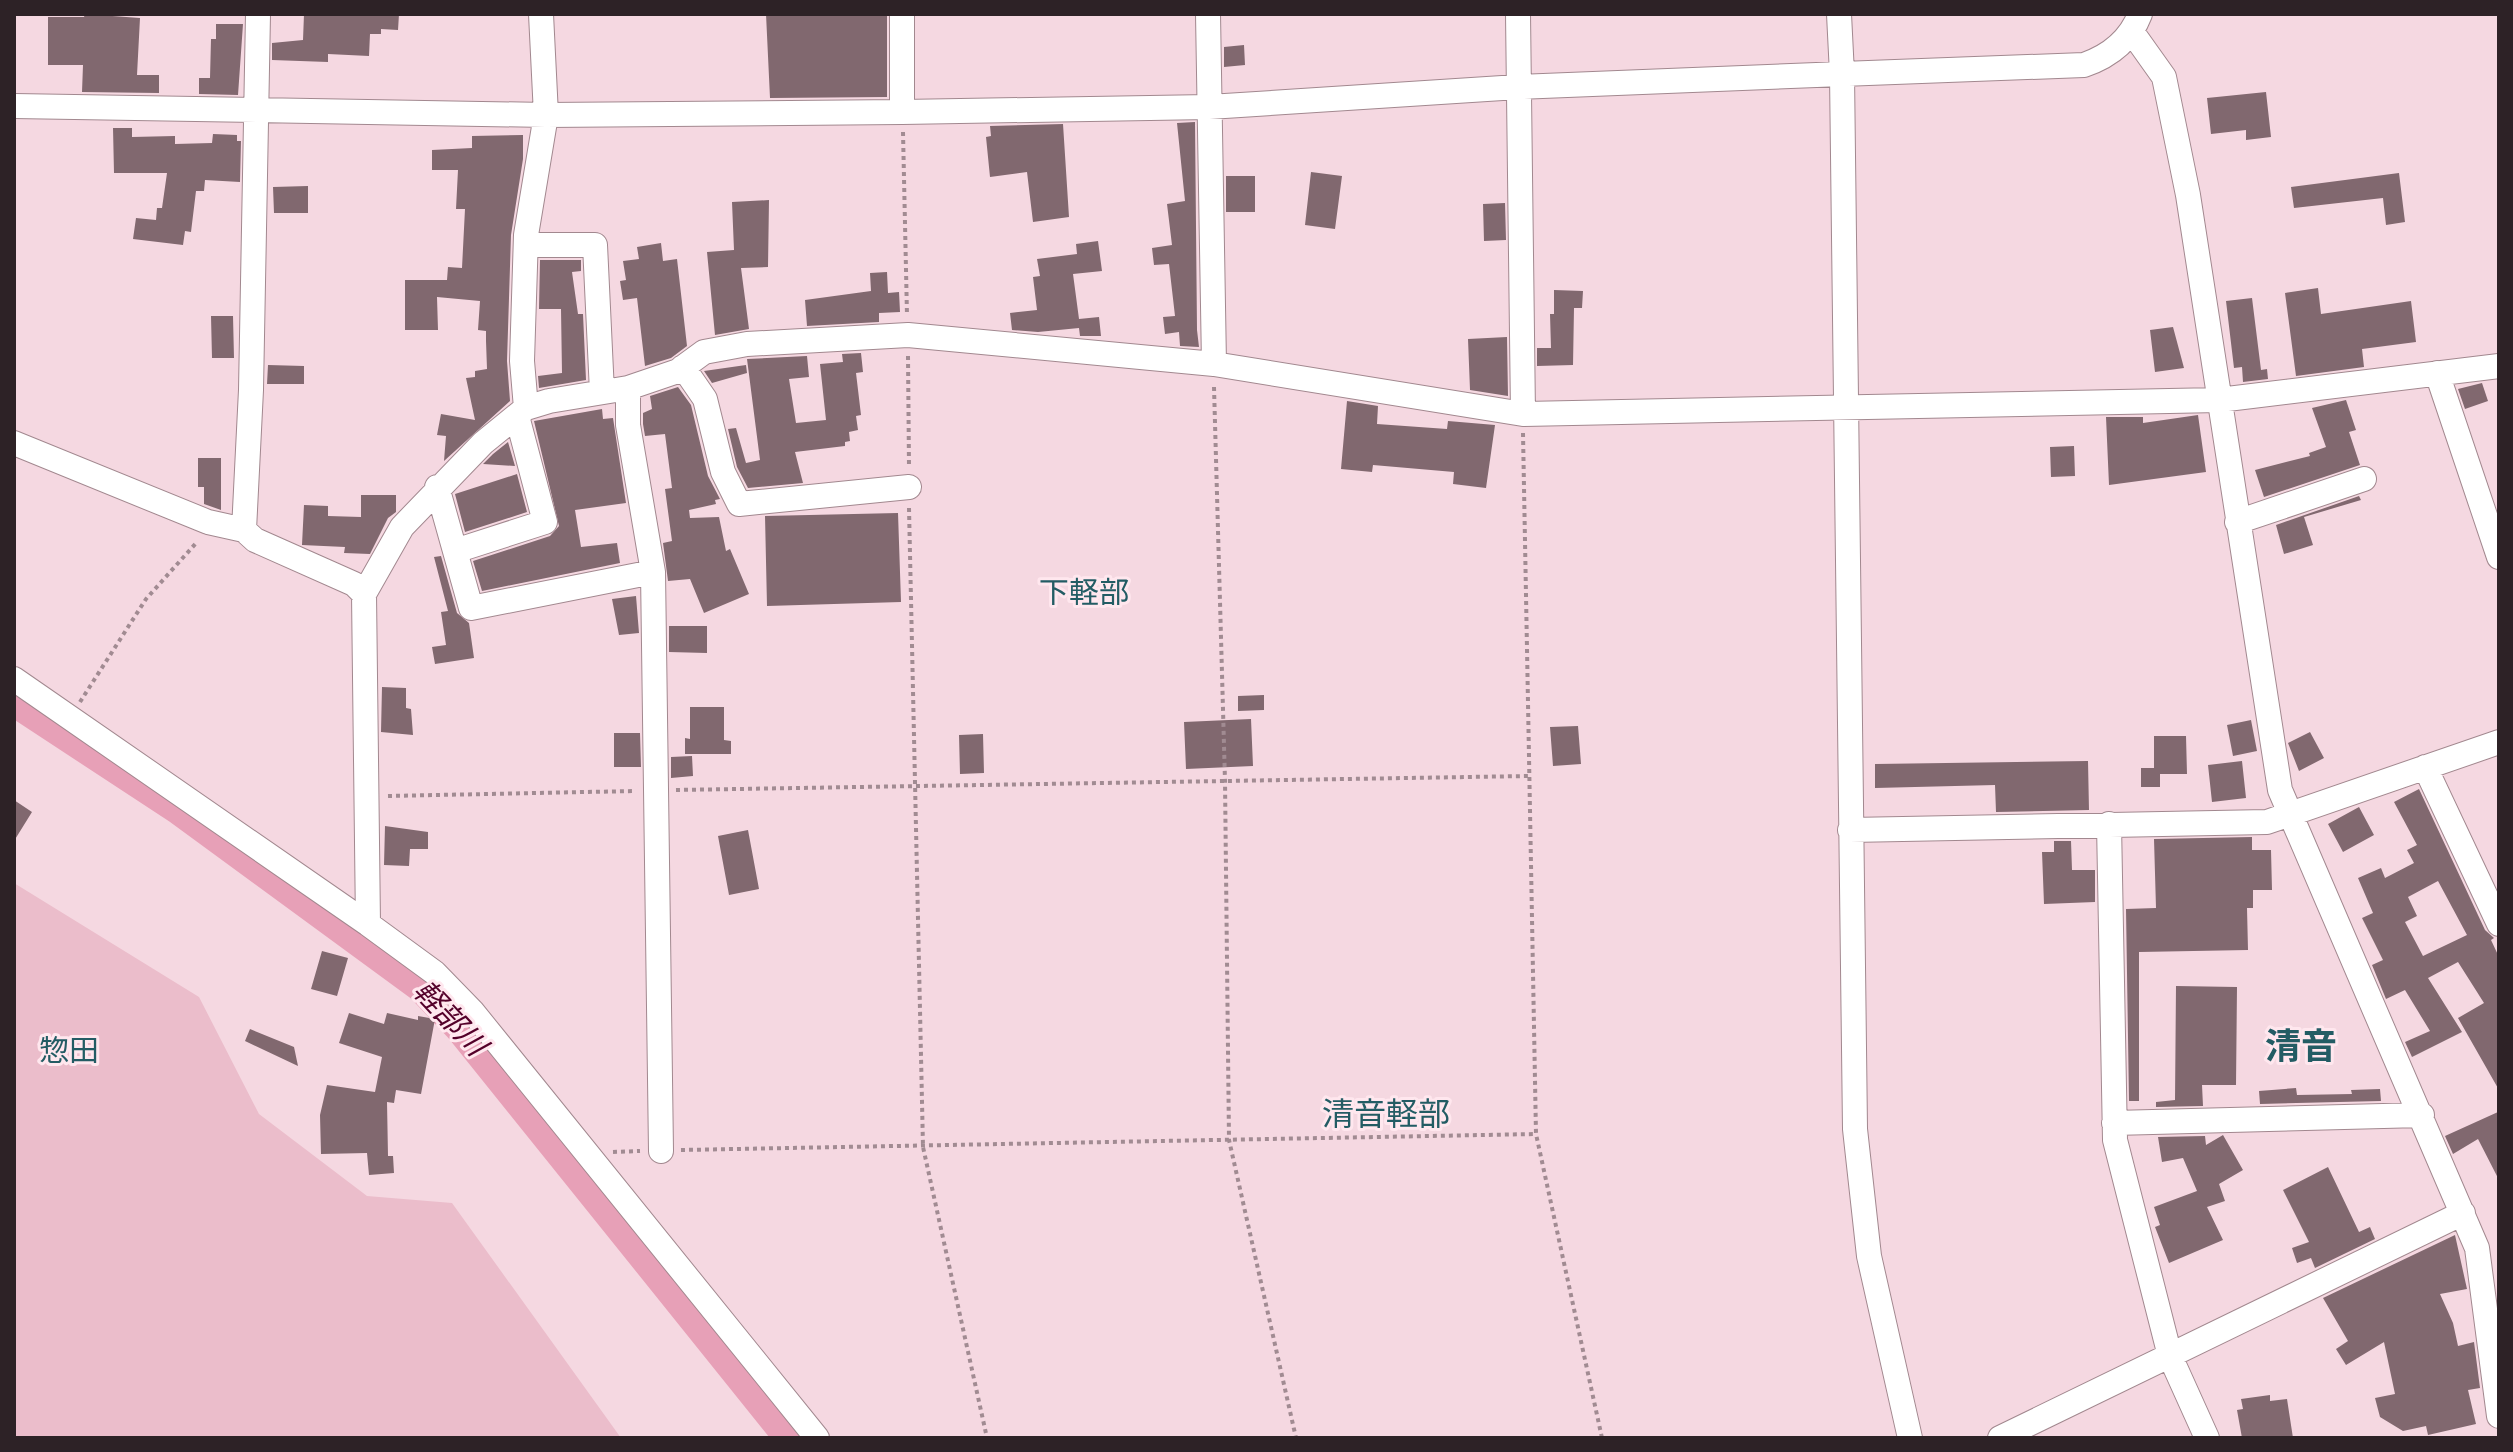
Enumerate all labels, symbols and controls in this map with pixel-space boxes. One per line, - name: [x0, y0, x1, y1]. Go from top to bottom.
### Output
- district label: 下軽部: [1039, 573, 1129, 611]
- water label: 軽部川: [406, 971, 497, 1065]
- district label: 清音: [2265, 1023, 2337, 1068]
- district label: 惣田: [39, 1031, 99, 1069]
- district label: 清音軽部: [1322, 1093, 1450, 1133]

